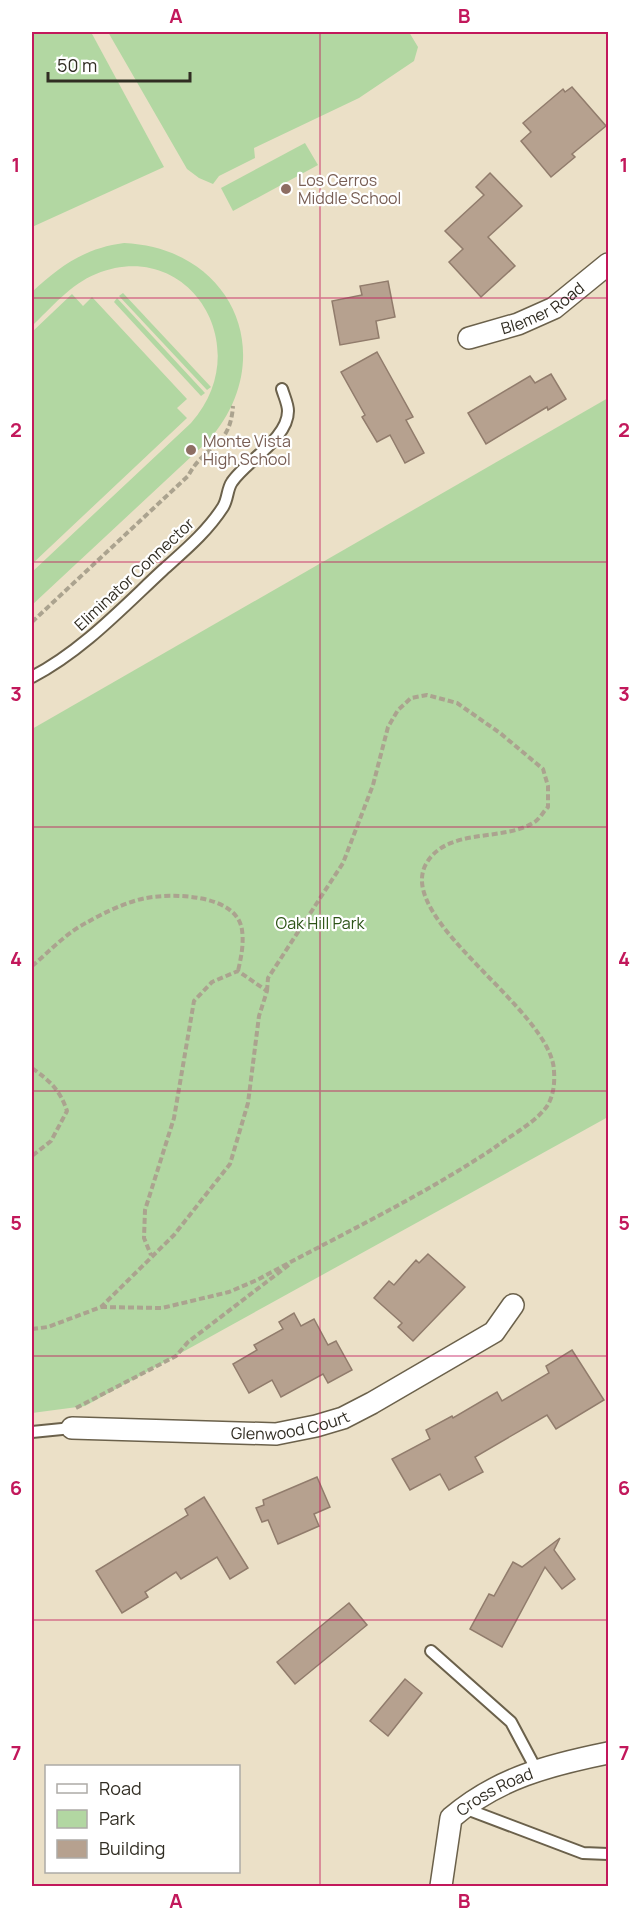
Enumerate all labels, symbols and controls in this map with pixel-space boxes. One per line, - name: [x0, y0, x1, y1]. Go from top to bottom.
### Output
- text: A: [169, 2, 183, 29]
- text: B: [458, 2, 471, 29]
- scale bar: [48, 45, 190, 83]
- text: 50 m: [57, 53, 97, 77]
- text: 1: [12, 151, 20, 178]
- text: 1: [620, 151, 628, 178]
- place label: Los Cerros Middle School: [298, 169, 401, 209]
- marker: Los Cerros Middle School: [279, 182, 293, 196]
- street label: Blemer Road: [498, 277, 589, 339]
- text: 2: [10, 416, 22, 443]
- text: 2: [618, 416, 630, 443]
- place label: Monte Vista High School: [203, 430, 291, 470]
- marker: Monte Vista High School: [184, 443, 198, 457]
- street label: Eliminator Connector: [69, 513, 199, 635]
- text: 3: [10, 680, 22, 707]
- text: 3: [618, 680, 630, 707]
- park label: Oak Hill Park: [276, 912, 365, 934]
- text: 4: [10, 945, 22, 972]
- text: 4: [618, 945, 630, 972]
- text: 5: [10, 1209, 22, 1236]
- text: 5: [618, 1209, 630, 1236]
- street label: Glenwood Court: [231, 1406, 353, 1445]
- text: 6: [10, 1474, 22, 1501]
- text: 6: [618, 1474, 630, 1501]
- text: 7: [11, 1739, 21, 1766]
- text: 7: [619, 1739, 629, 1766]
- street label: Cross Road: [451, 1762, 536, 1821]
- legend: [45, 1765, 240, 1873]
- text: Road: [99, 1776, 142, 1800]
- text: Park: [99, 1806, 136, 1830]
- text: Building: [99, 1836, 165, 1860]
- text: A: [169, 1887, 183, 1914]
- text: B: [458, 1887, 471, 1914]

